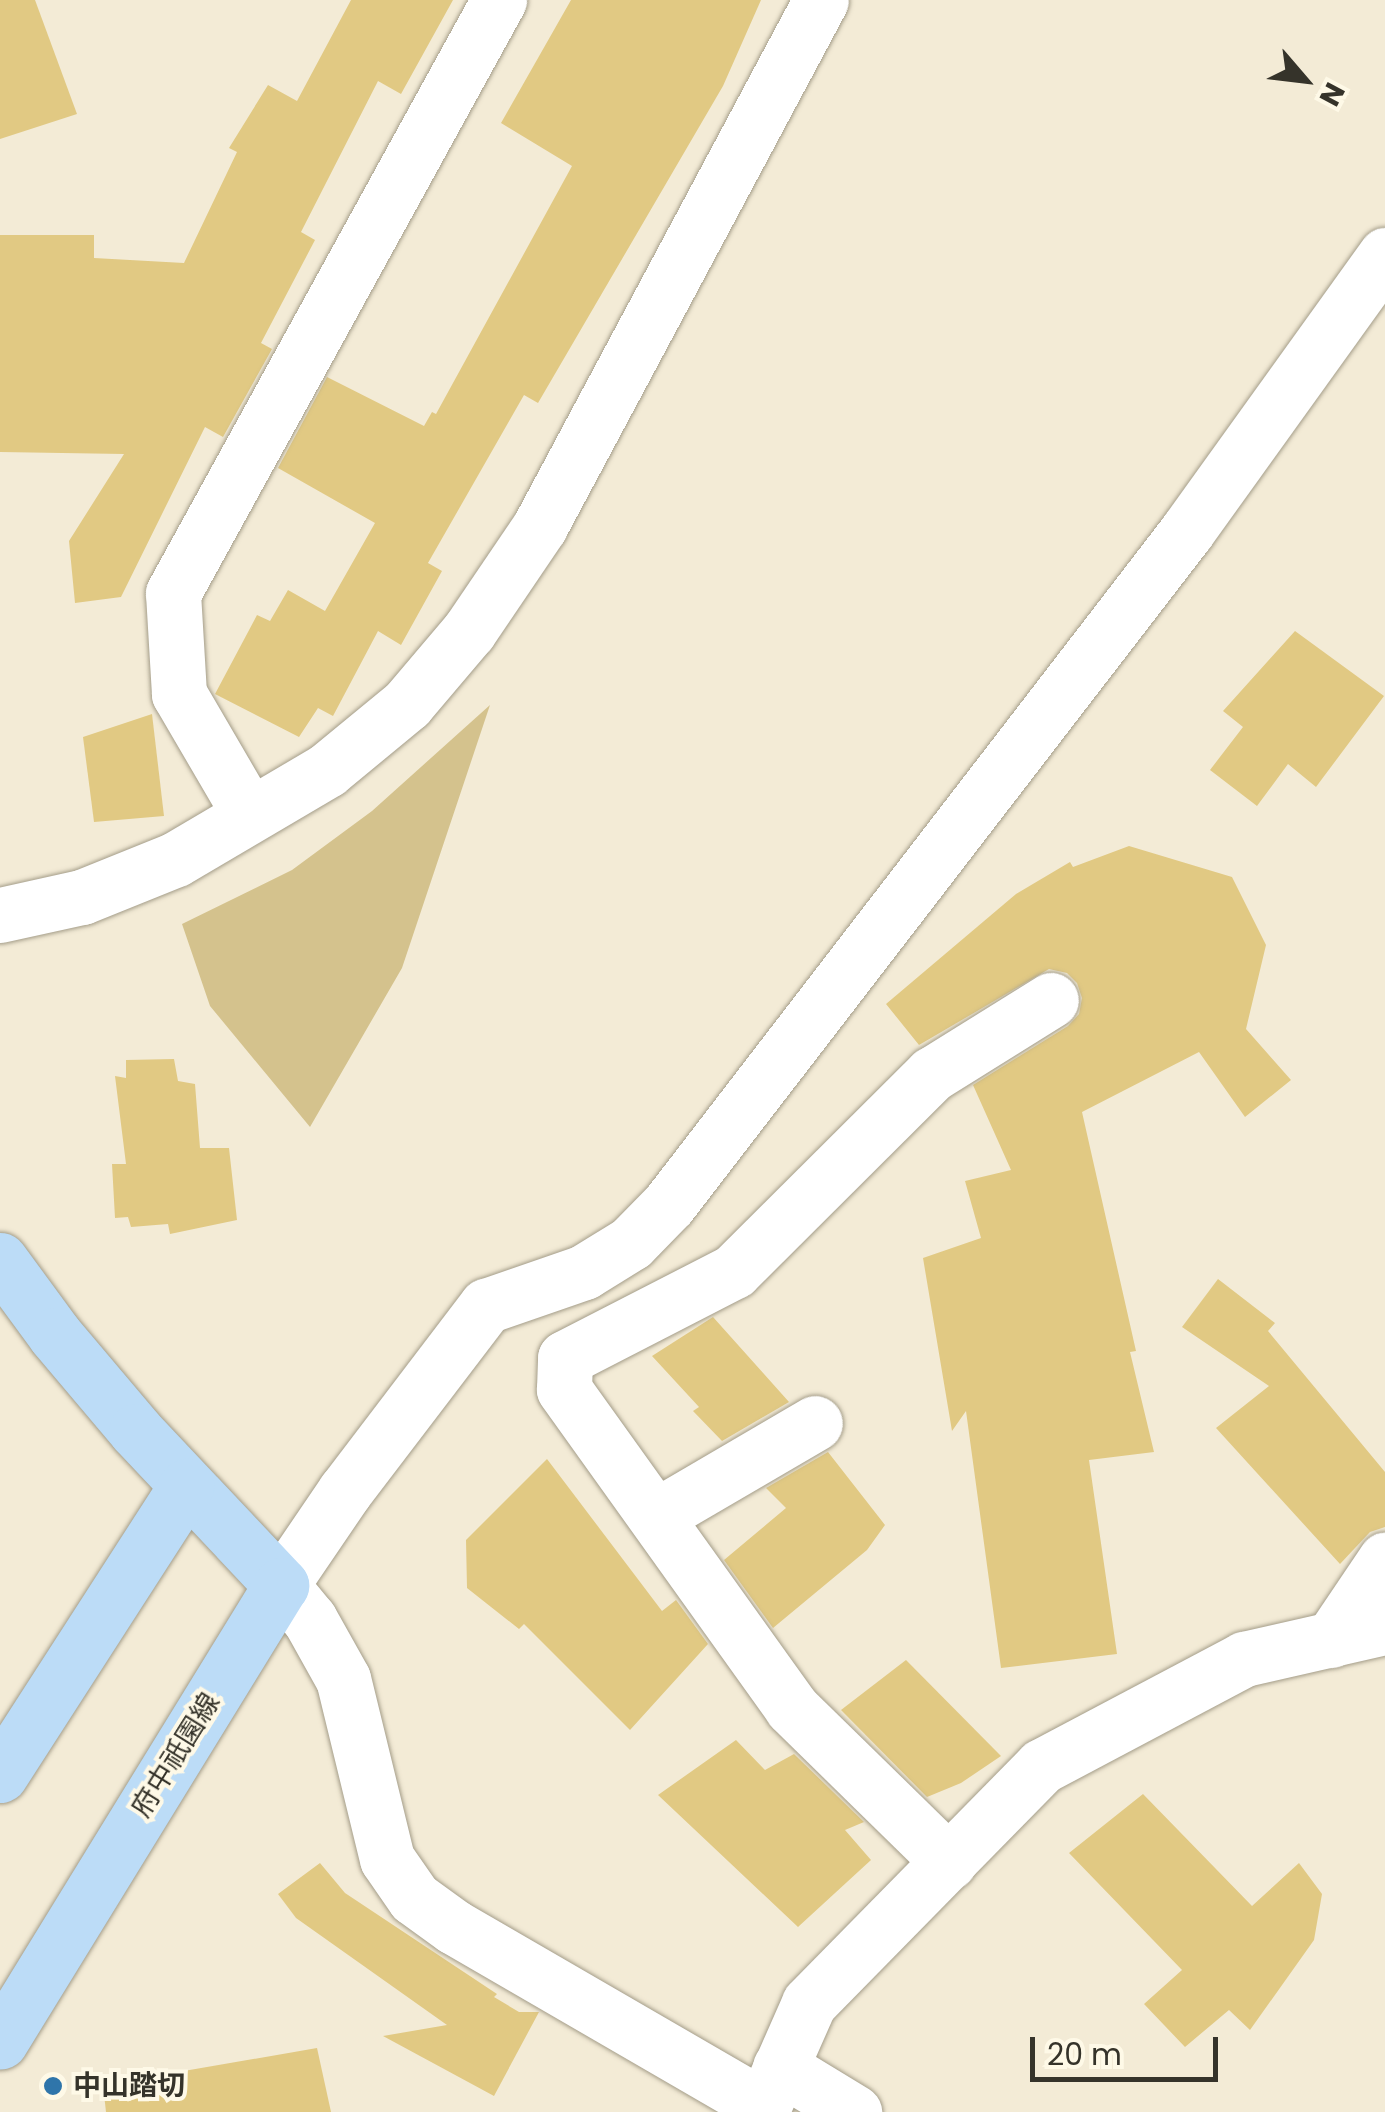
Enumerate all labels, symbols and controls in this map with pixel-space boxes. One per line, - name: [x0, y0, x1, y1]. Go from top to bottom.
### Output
- north arrow: [1255, 30, 1355, 130]
- text: N: [1310, 76, 1354, 113]
- street label: 府中祇園線: [125, 1687, 227, 1823]
- scale bar: [1035, 2017, 1222, 2079]
- text: 20 m: [1047, 2033, 1122, 2076]
- place label: 中山踏切: [73, 2069, 185, 2103]
- marker: 中山踏切: [42, 2075, 64, 2097]

